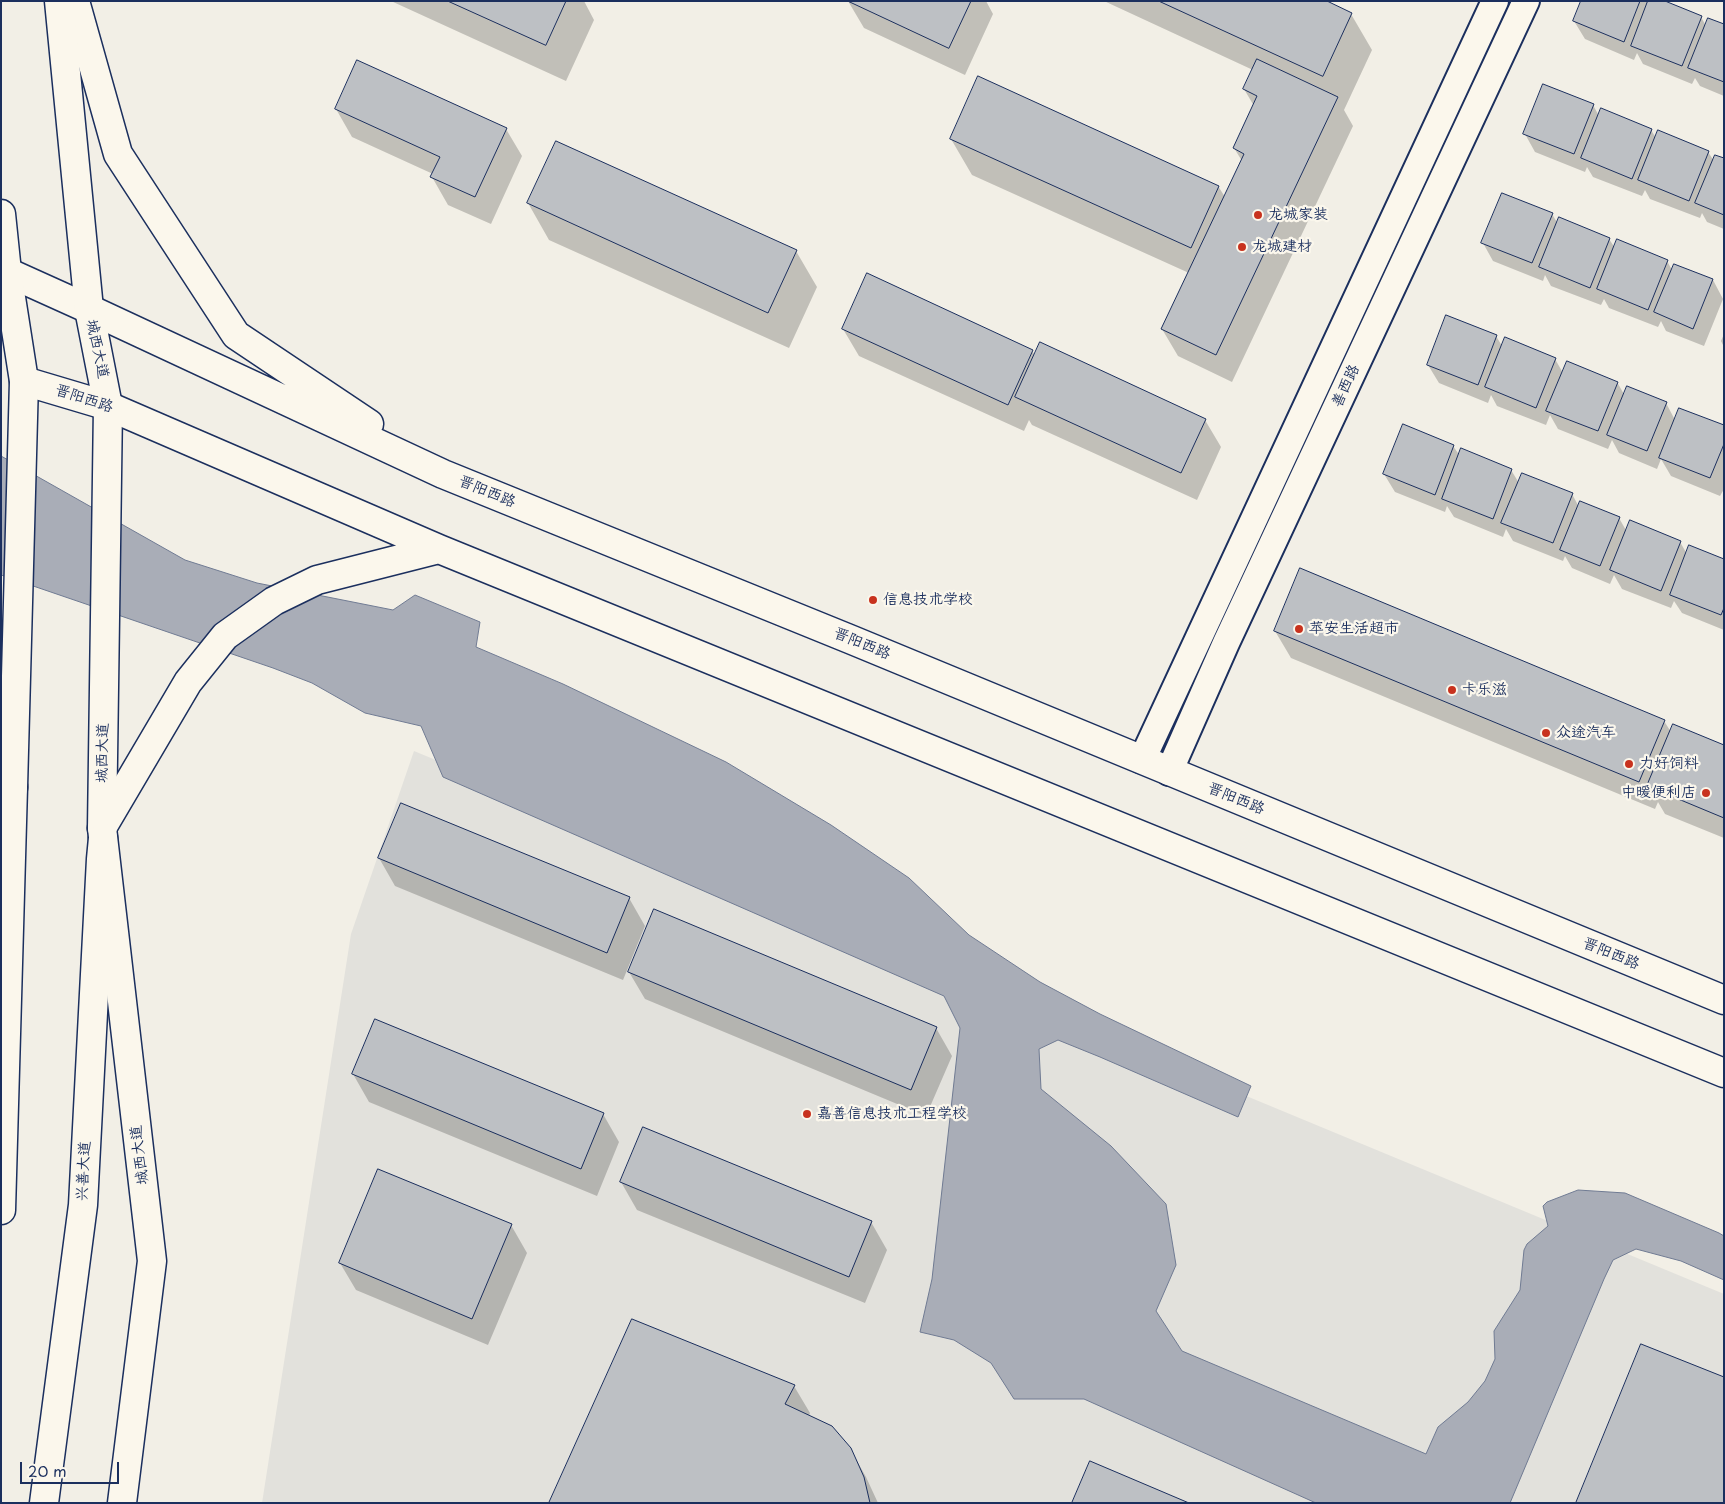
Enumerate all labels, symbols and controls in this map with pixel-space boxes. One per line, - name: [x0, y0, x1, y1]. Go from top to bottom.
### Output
- place label: 龙城家装: [1268, 206, 1328, 224]
- marker: 龙城家装: [1252, 209, 1264, 221]
- place label: 龙城建材: [1252, 238, 1312, 256]
- marker: 龙城建材: [1236, 241, 1248, 253]
- street label: 城西大道: [82, 318, 112, 380]
- street label: 善西路: [1328, 362, 1364, 410]
- street label: 晋阳西路: [53, 381, 115, 417]
- street label: 晋阳西路: [456, 472, 518, 512]
- place label: 信息技术学校: [883, 591, 973, 609]
- marker: 信息技术学校: [867, 594, 879, 606]
- place label: 苹安生活超市: [1309, 620, 1399, 638]
- marker: 苹安生活超市: [1293, 623, 1305, 635]
- street label: 晋阳西路: [831, 624, 893, 664]
- place label: 卡乐滋: [1462, 681, 1507, 699]
- marker: 卡乐滋: [1446, 684, 1458, 696]
- street label: 城西大道: [93, 723, 113, 783]
- place label: 众途汽车: [1556, 724, 1616, 742]
- marker: 众途汽车: [1540, 727, 1552, 739]
- place label: 力好饲料: [1639, 755, 1699, 773]
- marker: 力好饲料: [1623, 758, 1635, 770]
- street label: 晋阳西路: [1205, 779, 1267, 819]
- place label: 中暖便利店: [1621, 784, 1696, 802]
- marker: 中暖便利店: [1700, 787, 1712, 799]
- street label: 晋阳西路: [1580, 934, 1642, 974]
- place label: 嘉善信息技术工程学校: [817, 1105, 967, 1123]
- marker: 嘉善信息技术工程学校: [801, 1108, 813, 1120]
- street label: 城西大道: [127, 1124, 153, 1186]
- street label: 兴善大道: [73, 1141, 95, 1201]
- scale bar: [22, 1452, 121, 1484]
- text: 20 m: [28, 1459, 67, 1482]

